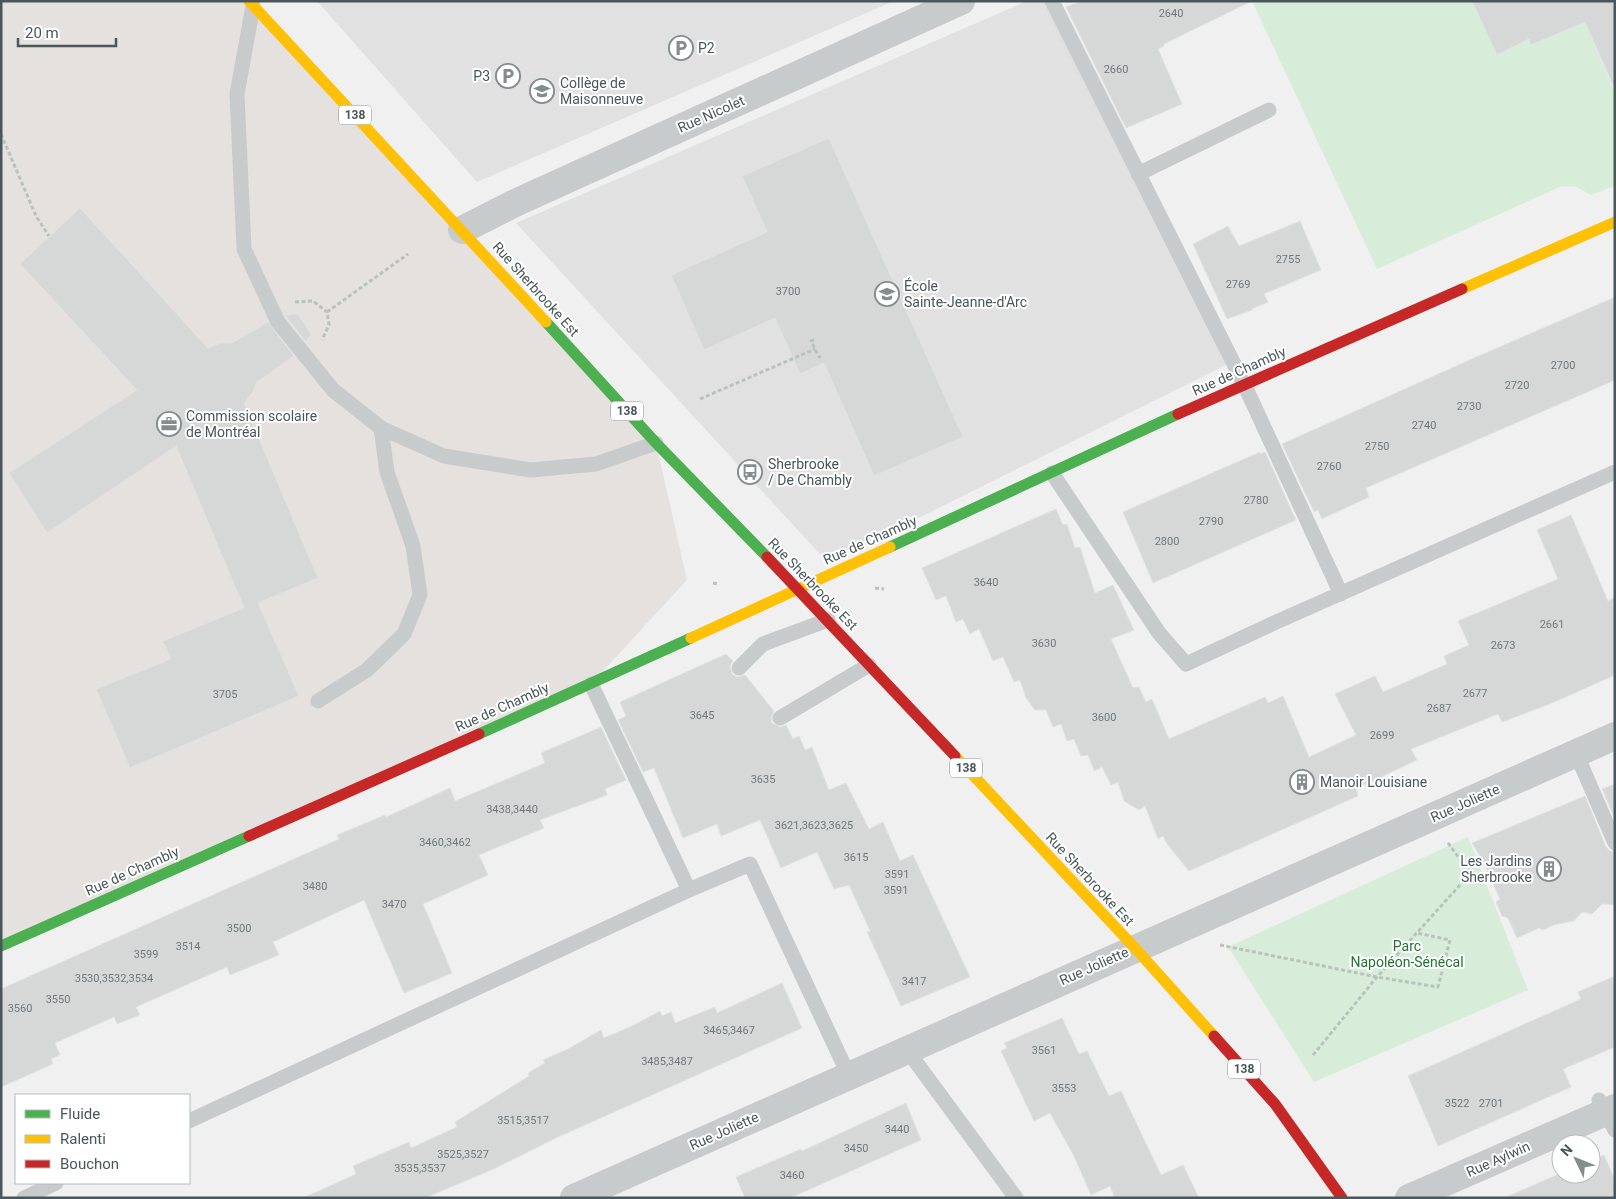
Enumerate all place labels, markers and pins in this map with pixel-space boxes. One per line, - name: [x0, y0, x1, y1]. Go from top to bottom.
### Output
- parking icon: P2: [668, 35, 694, 61]
- place label: P2: [698, 40, 715, 56]
- parking icon: P3: [495, 63, 521, 89]
- place label: P3: [473, 68, 490, 84]
- place label: Collège de Maisonneuve: [560, 75, 643, 107]
- school or university icon: Collège de Maisonneuve: [529, 78, 555, 104]
- place label: École Sainte-Jeanne-d'Arc: [904, 277, 1027, 310]
- school or university icon: École Sainte-Jeanne-d'Arc: [874, 281, 900, 307]
- place label: Commission scolaire de Montréal: [186, 408, 317, 440]
- office icon: Commission scolaire de Montréal: [156, 411, 182, 437]
- place label: Sherbrooke / De Chambly: [768, 456, 852, 488]
- bus stop icon: Sherbrooke / De Chambly: [737, 459, 763, 485]
- building icon: Manoir Louisiane: [1289, 769, 1315, 795]
- place label: Manoir Louisiane: [1320, 774, 1427, 790]
- place label: Les Jardins Sherbrooke: [1460, 853, 1532, 885]
- building icon: Les Jardins Sherbrooke: [1536, 856, 1562, 882]

